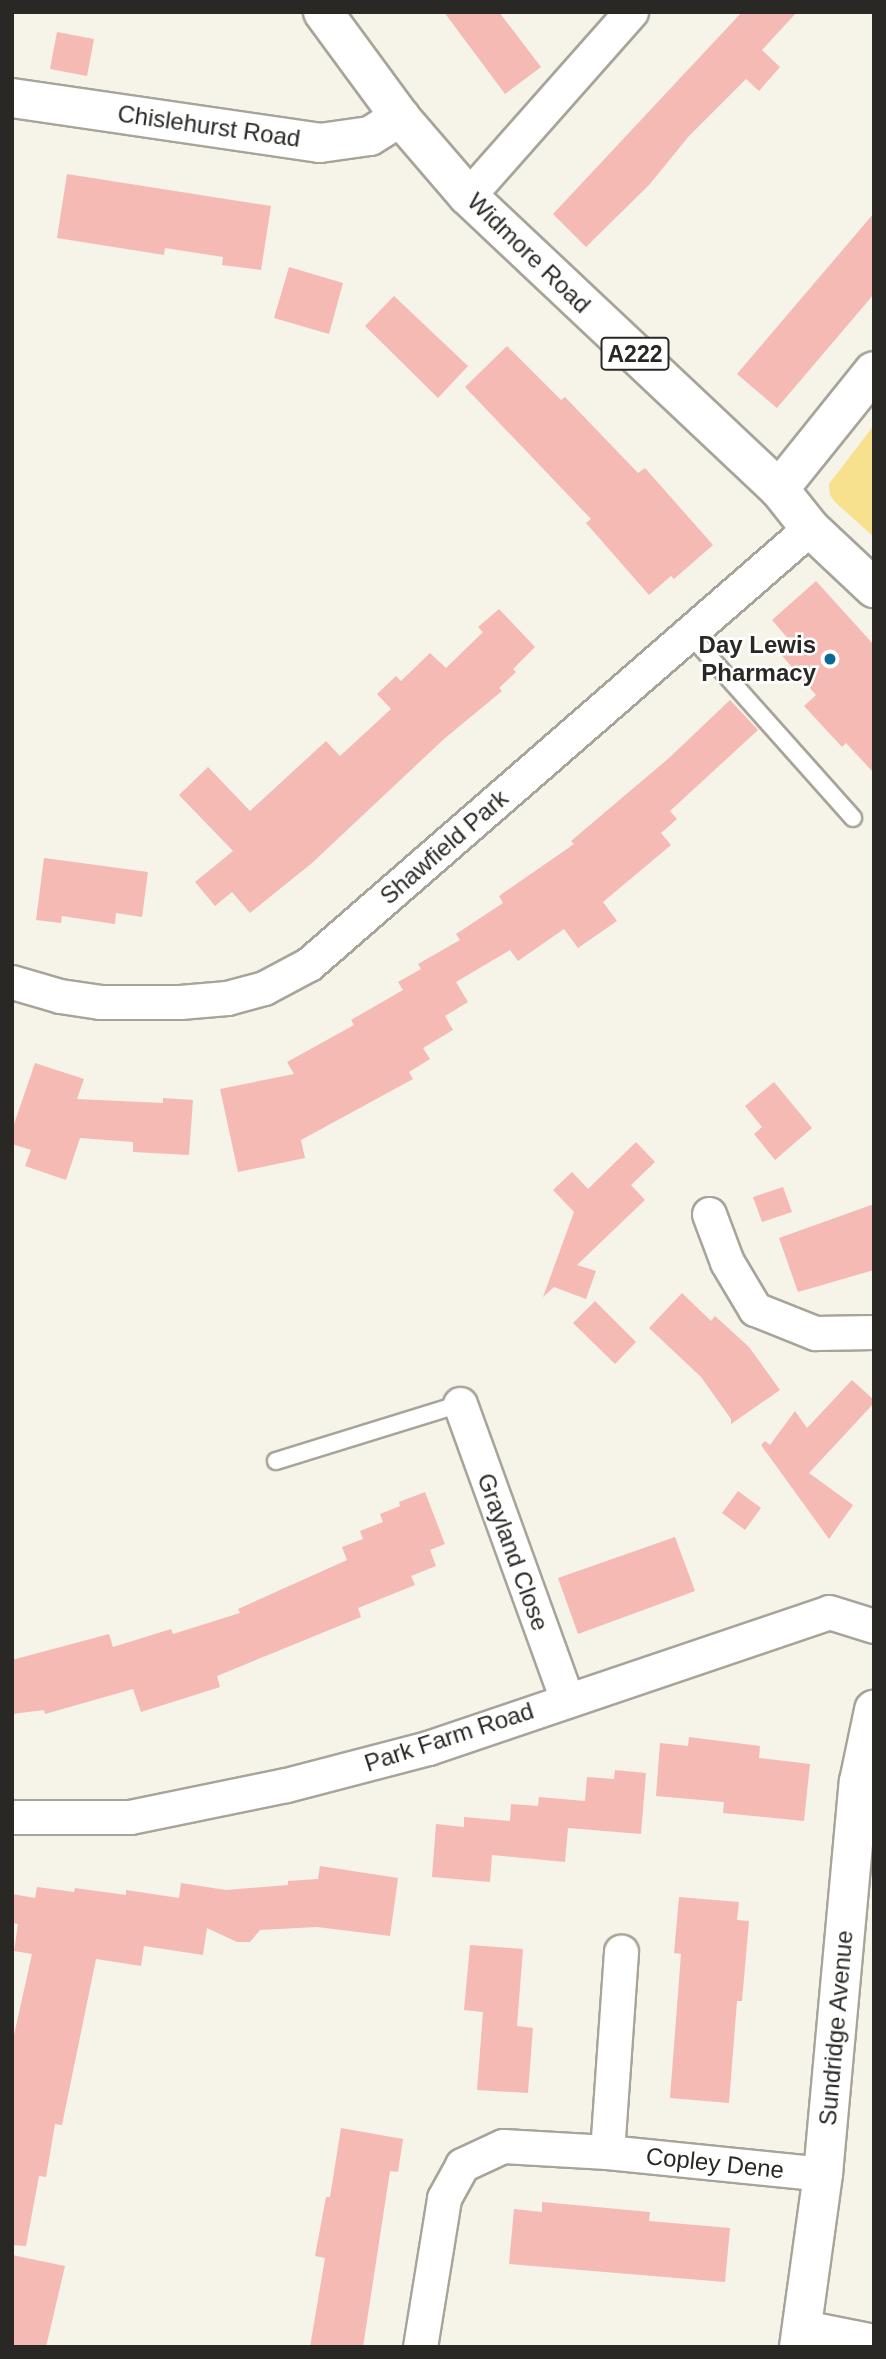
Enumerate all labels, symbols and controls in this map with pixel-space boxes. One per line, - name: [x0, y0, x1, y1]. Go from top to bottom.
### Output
- street label: Chislehurst Road: [116, 99, 302, 153]
- street label: Widmore Road: [461, 187, 597, 319]
- road number: A222: [600, 334, 670, 374]
- place label: Day Lewis Pharmacy: [699, 631, 816, 687]
- marker: Day Lewis Pharmacy: [822, 651, 838, 667]
- street label: Shawfield Park: [374, 784, 514, 910]
- street label: Grayland Close: [471, 1469, 555, 1635]
- street label: Park Farm Road: [361, 1696, 537, 1778]
- street label: Sundridge Avenue: [813, 1929, 859, 2127]
- street label: Copley Dene: [644, 2141, 786, 2185]

